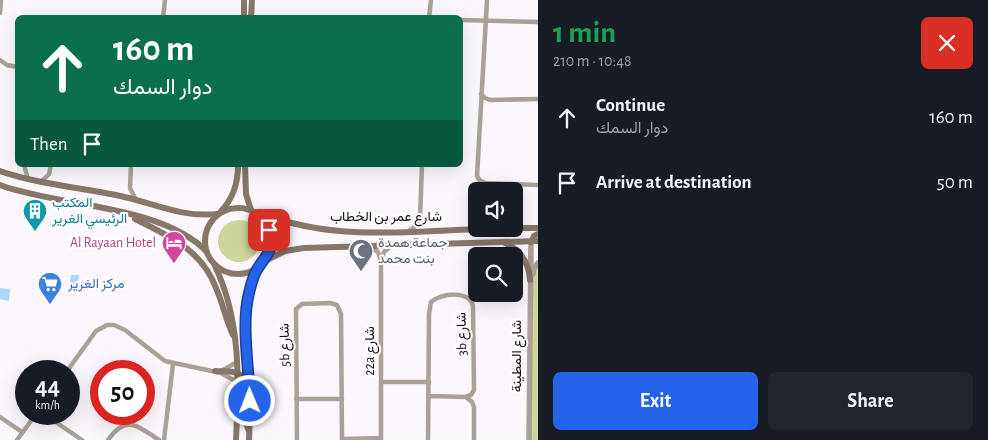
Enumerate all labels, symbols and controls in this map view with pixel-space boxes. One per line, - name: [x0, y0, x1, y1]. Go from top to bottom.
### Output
- button: close: [921, 17, 973, 69]
- text: 1 min: [553, 18, 616, 48]
- text: 160 m: [113, 32, 194, 67]
- icon: ahead: [30, 35, 95, 100]
- text: 210 m · 10:48: [553, 53, 632, 69]
- text: دوار السمك: [113, 76, 212, 98]
- text: Continue: [596, 96, 665, 115]
- icon: ahead: [553, 104, 581, 132]
- text: 160 m: [929, 108, 973, 127]
- text: دوار السمك: [596, 120, 668, 136]
- icon: arrive: [78, 130, 106, 158]
- text: Then: [30, 135, 68, 154]
- icon: arrive: [553, 169, 581, 197]
- text: Arrive at destination: [596, 173, 752, 192]
- text: 50 m: [937, 173, 973, 192]
- map controls: [468, 182, 523, 302]
- button: sound: [468, 182, 523, 237]
- place label: المكتب الرئيسي الغرير: [51, 196, 127, 230]
- building icon: المكتب الرئيسي الغرير: [22, 198, 48, 232]
- pin: [248, 209, 290, 251]
- street label: شارع عمر بن الخطاب: [330, 210, 442, 227]
- icon: arrive: [255, 216, 283, 244]
- hotel icon: Al Rayaan Hotel: [161, 230, 187, 264]
- place label: Al Rayaan Hotel: [70, 236, 156, 250]
- place label: جماعة همدة بنت محمد: [378, 236, 448, 267]
- mosque icon: جماعة همدة بنت محمد: [348, 238, 374, 272]
- button: search: [468, 247, 523, 302]
- supermarket icon: مركز الغرير: [37, 271, 63, 305]
- place label: مركز الغرير: [67, 277, 124, 292]
- street label: 3b شارع: [455, 312, 472, 356]
- street label: شارع المطينة: [510, 320, 527, 392]
- street label: 5b شارع: [278, 323, 295, 367]
- street label: 22a شارع: [363, 326, 380, 376]
- speed limit sign: 50: [90, 360, 155, 425]
- button: Exit: [553, 372, 758, 430]
- button: Share: [768, 372, 973, 430]
- text: 44: [35, 374, 60, 399]
- position arrow: [223, 374, 275, 426]
- text: km/h: [35, 399, 60, 411]

